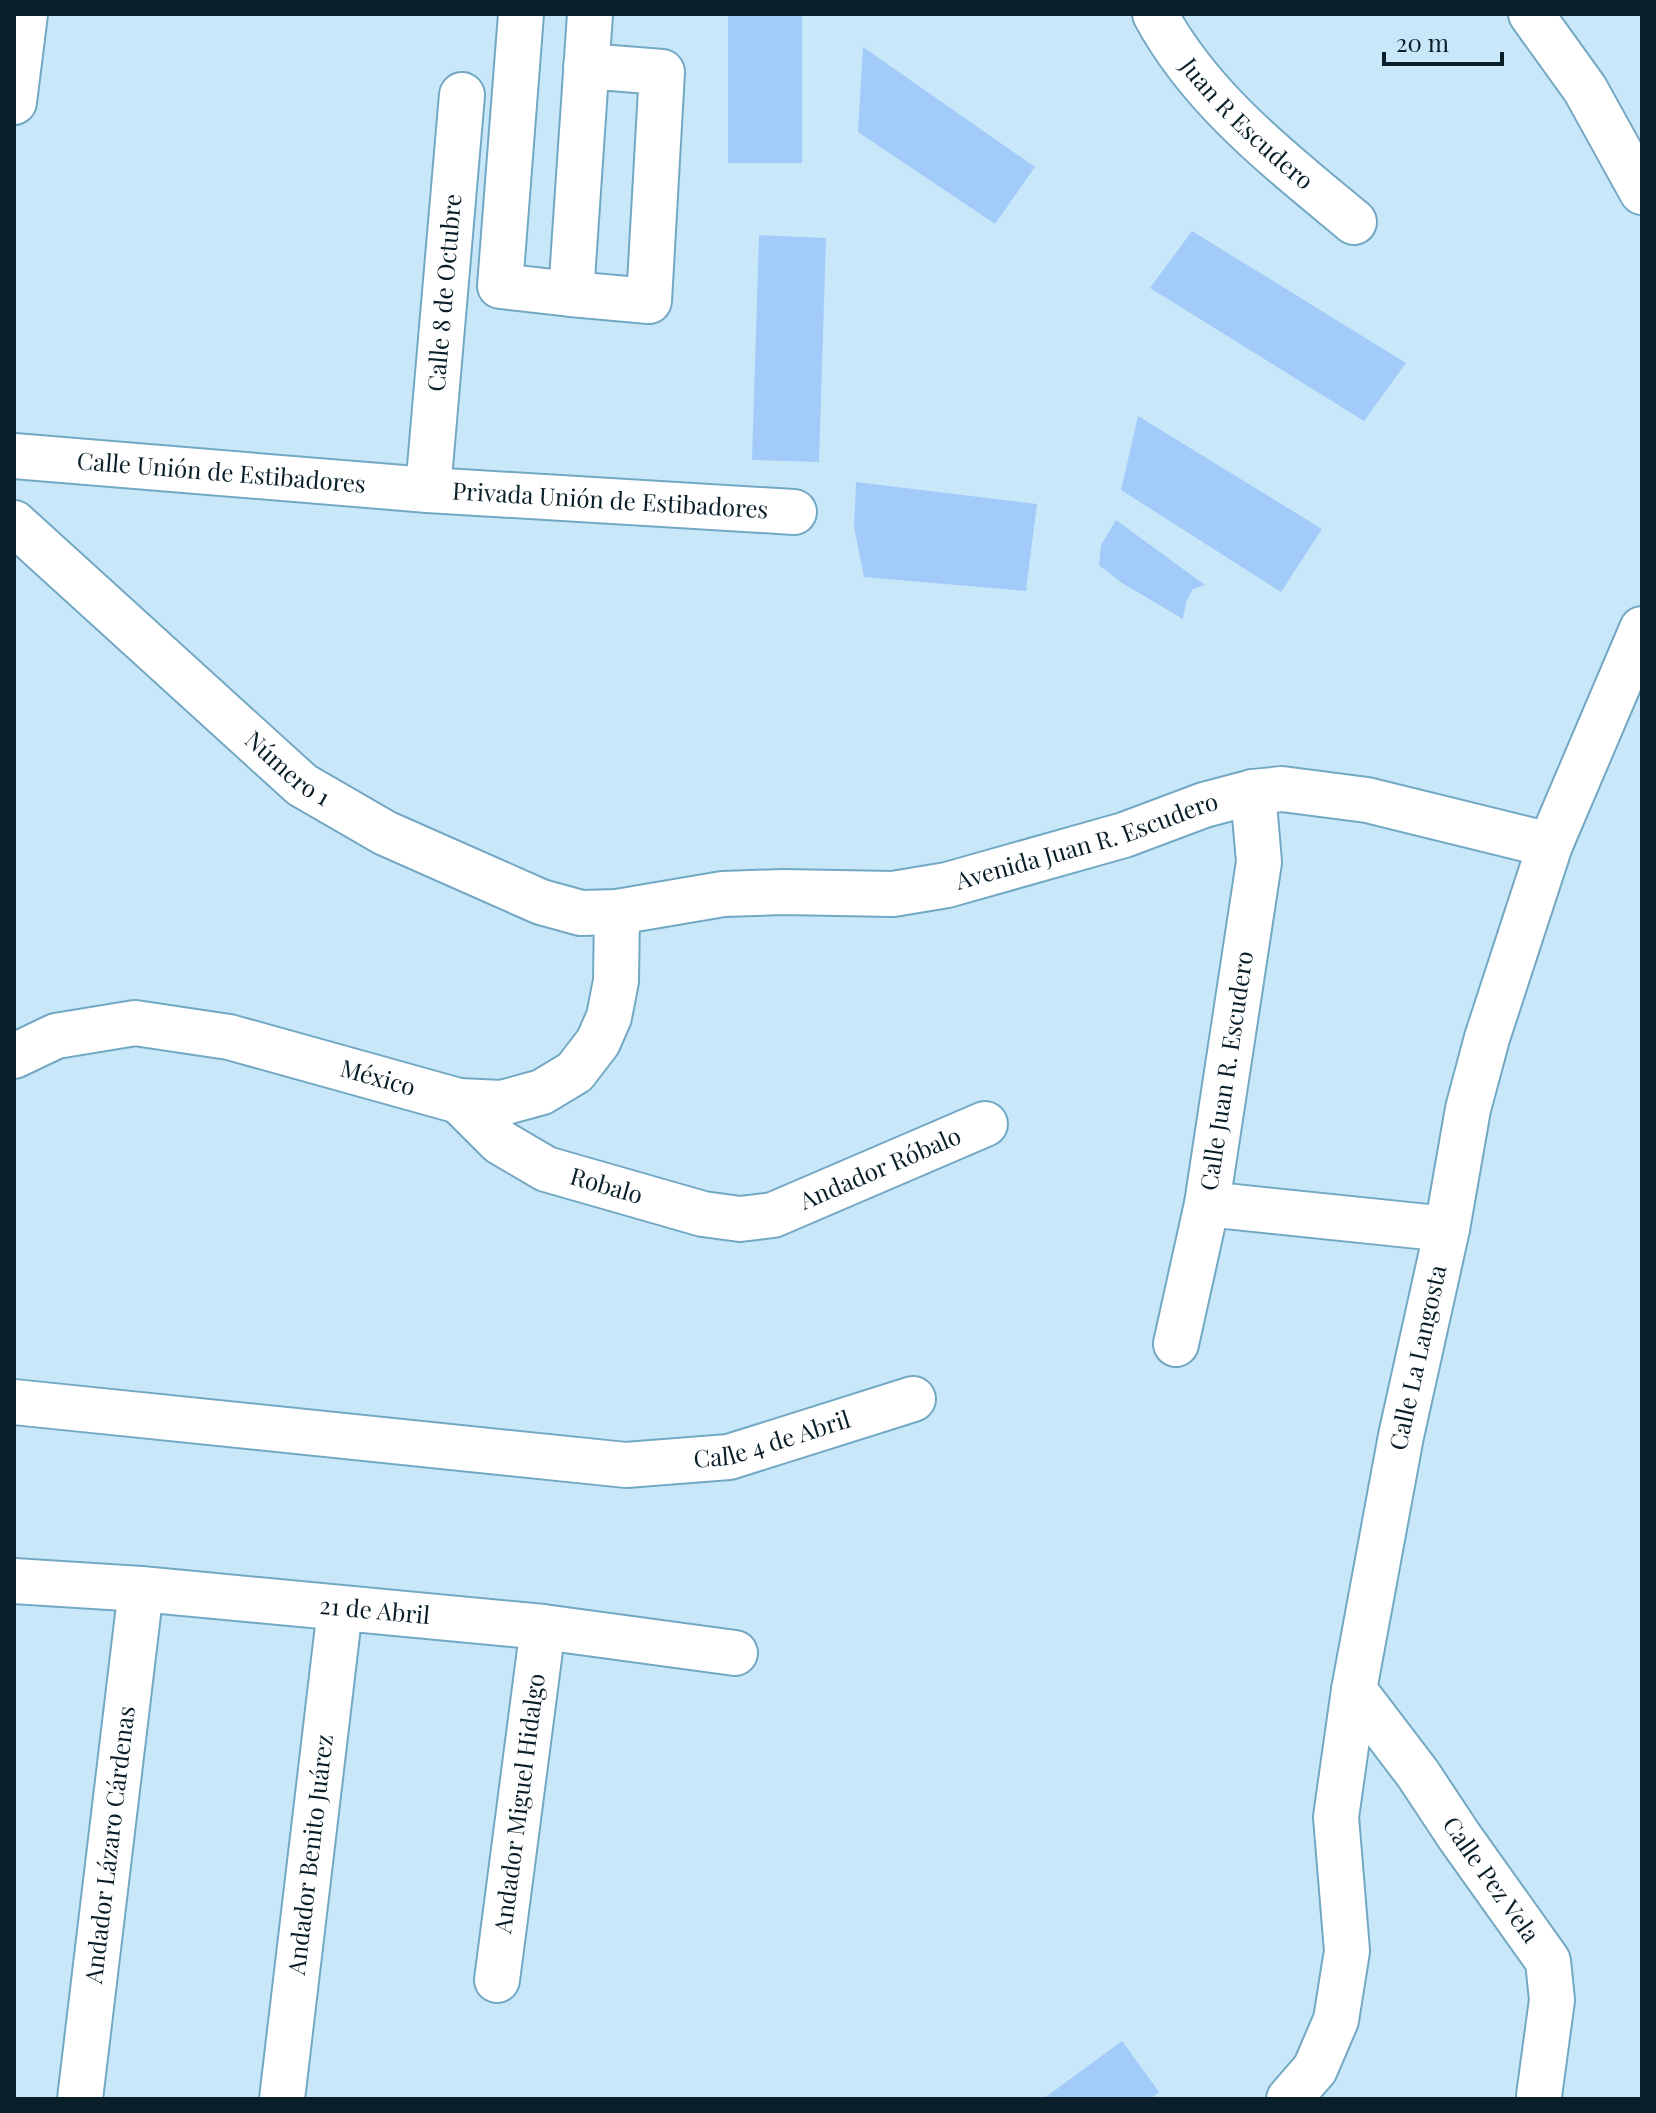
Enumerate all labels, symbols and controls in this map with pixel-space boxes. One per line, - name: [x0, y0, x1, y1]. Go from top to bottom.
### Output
- scale bar: [1384, 16, 1502, 66]
- text: 20 m: [1396, 26, 1449, 58]
- street label: Juan R Escudero: [1174, 50, 1321, 196]
- street label: Calle 8 de Octubre: [419, 192, 467, 393]
- street label: Calle Unión de Estibadores: [76, 443, 367, 499]
- street label: Privada Unión de Estibadores: [451, 473, 769, 524]
- street label: Número 1: [239, 723, 337, 812]
- street label: Avenida Juan R. Escudero: [950, 784, 1221, 896]
- street label: Calle Juan R. Escudero: [1191, 949, 1259, 1193]
- street label: México: [337, 1051, 419, 1102]
- street label: Andador Róbalo: [793, 1118, 965, 1216]
- street label: Robalo: [567, 1159, 647, 1210]
- street label: Calle La Langosta: [1381, 1262, 1453, 1453]
- street label: Calle 4 de Abril: [692, 1402, 854, 1474]
- street label: 21 de Abril: [318, 1588, 432, 1630]
- street label: Andador Miguel Hidalgo: [485, 1671, 551, 1936]
- street label: Andador Lázaro Cárdenas: [76, 1704, 141, 1986]
- street label: Andador Benito Juárez: [279, 1732, 339, 1977]
- street label: Calle Pez Vela: [1437, 1810, 1548, 1948]

